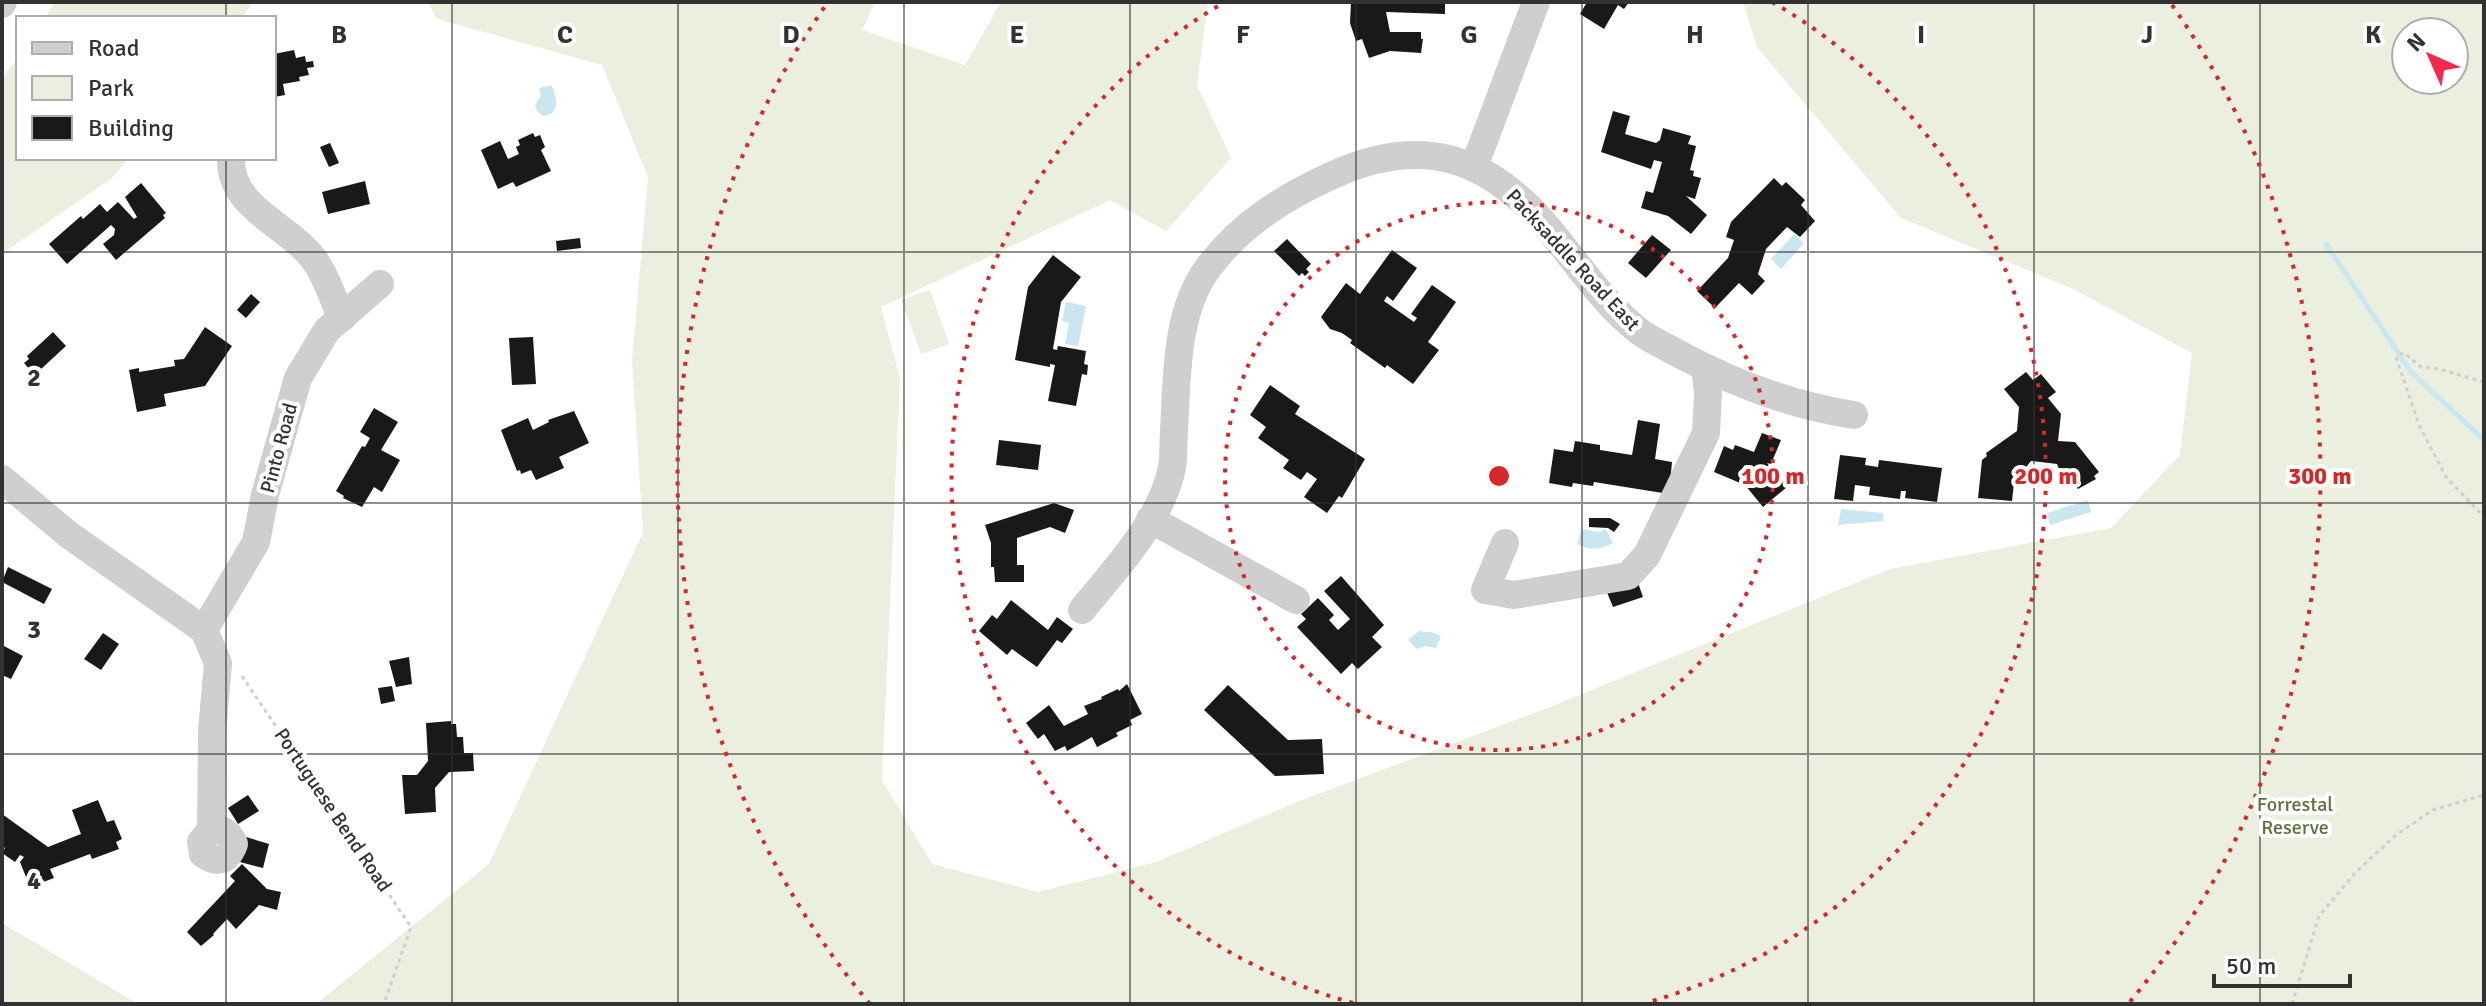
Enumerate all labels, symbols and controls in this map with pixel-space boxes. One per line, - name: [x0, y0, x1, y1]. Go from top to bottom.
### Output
- legend: [16, 16, 276, 160]
- north arrow: [2390, 16, 2470, 96]
- text: B: [331, 19, 347, 51]
- text: C: [557, 19, 573, 51]
- text: D: [782, 19, 800, 51]
- text: E: [1010, 19, 1024, 51]
- text: F: [1236, 19, 1250, 51]
- text: G: [1460, 19, 1478, 51]
- text: H: [1686, 19, 1704, 51]
- text: I: [1917, 19, 1925, 51]
- text: J: [2141, 19, 2153, 51]
- text: K: [2365, 19, 2381, 51]
- text: N: [2401, 27, 2431, 57]
- text: Road: [88, 33, 139, 63]
- text: Park: [88, 73, 134, 103]
- text: Building: [88, 113, 174, 143]
- street label: Packsaddle Road East: [1501, 184, 1645, 336]
- text: 2: [27, 362, 41, 394]
- street label: Pinto Road: [255, 400, 303, 496]
- text: 100 m: [1741, 461, 1805, 491]
- text: 200 m: [2014, 461, 2078, 491]
- text: 300 m: [2288, 461, 2352, 491]
- centre of rings: [1485, 462, 1513, 490]
- text: 3: [27, 614, 41, 646]
- street label: Portuguese Bend Road: [269, 723, 397, 897]
- park label: Forrestal Reserve: [2257, 792, 2333, 840]
- text: 4: [27, 865, 41, 897]
- scale bar: [2214, 938, 2350, 988]
- text: 50 m: [2226, 951, 2276, 981]

